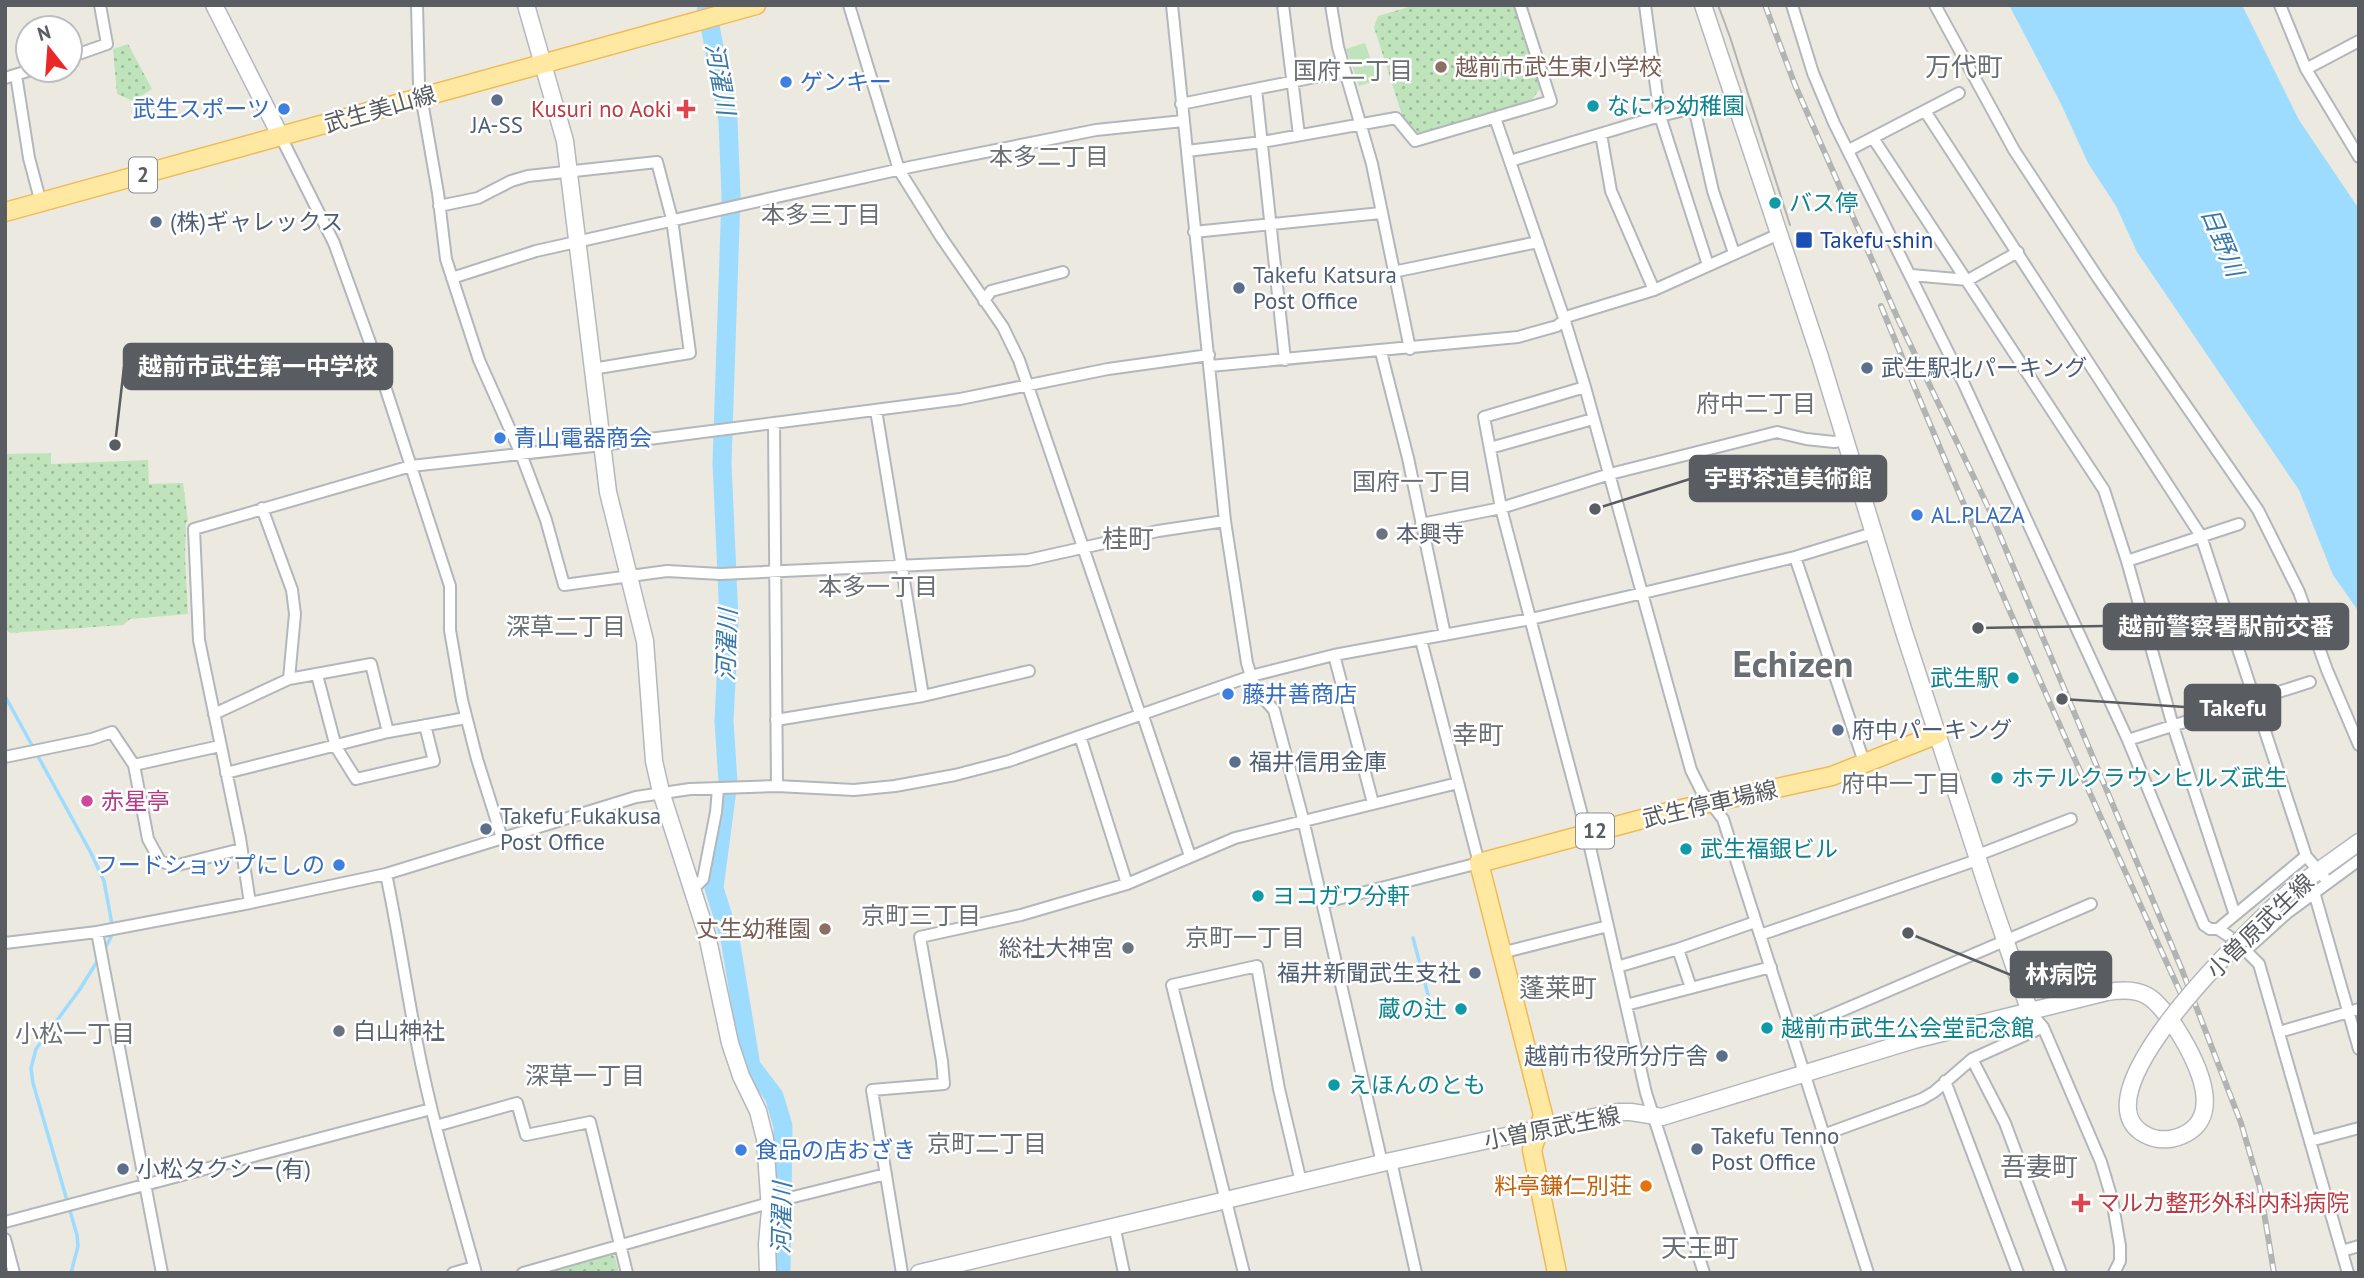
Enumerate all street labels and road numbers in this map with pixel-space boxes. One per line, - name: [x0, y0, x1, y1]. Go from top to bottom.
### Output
- street label: 武生美山線: [321, 79, 439, 138]
- road number: 2: [129, 158, 157, 192]
- street label: 武生停車場線: [1639, 774, 1780, 833]
- road number: 12: [1576, 814, 1614, 848]
- street label: 小曽原武生線: [2200, 867, 2319, 984]
- street label: 小曽原武生線: [1481, 1100, 1622, 1155]

